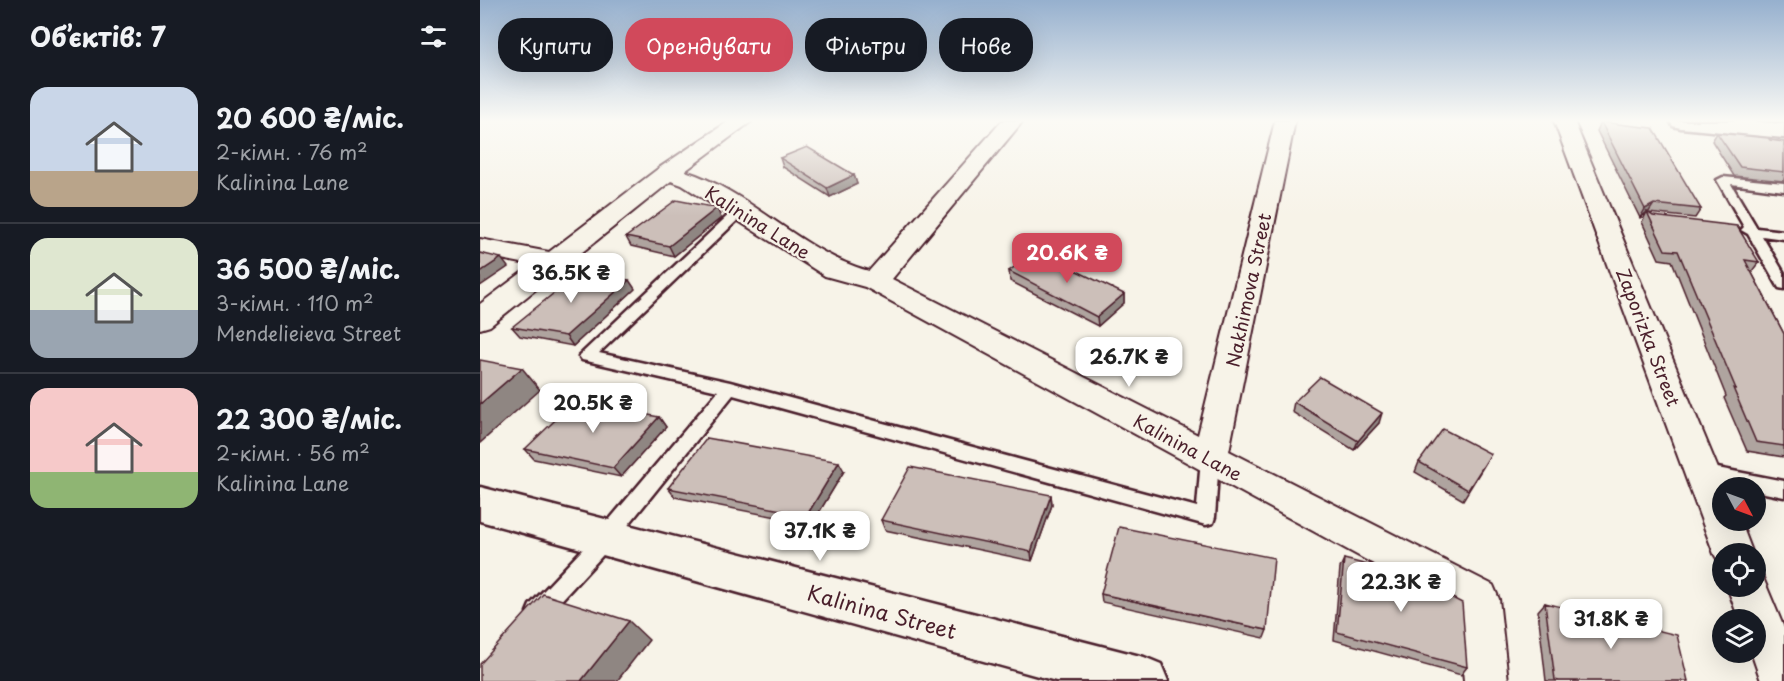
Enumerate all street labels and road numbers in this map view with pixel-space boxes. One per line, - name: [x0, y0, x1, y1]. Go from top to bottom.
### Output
- street label: Kalinina Lane: [700, 179, 816, 265]
- street label: Nakhimova Street: [1218, 210, 1278, 370]
- street label: Zaporizka Street: [1610, 264, 1688, 410]
- street label: Kalinina Lane: [1129, 407, 1247, 487]
- street label: Kalinina Street: [804, 576, 960, 646]

